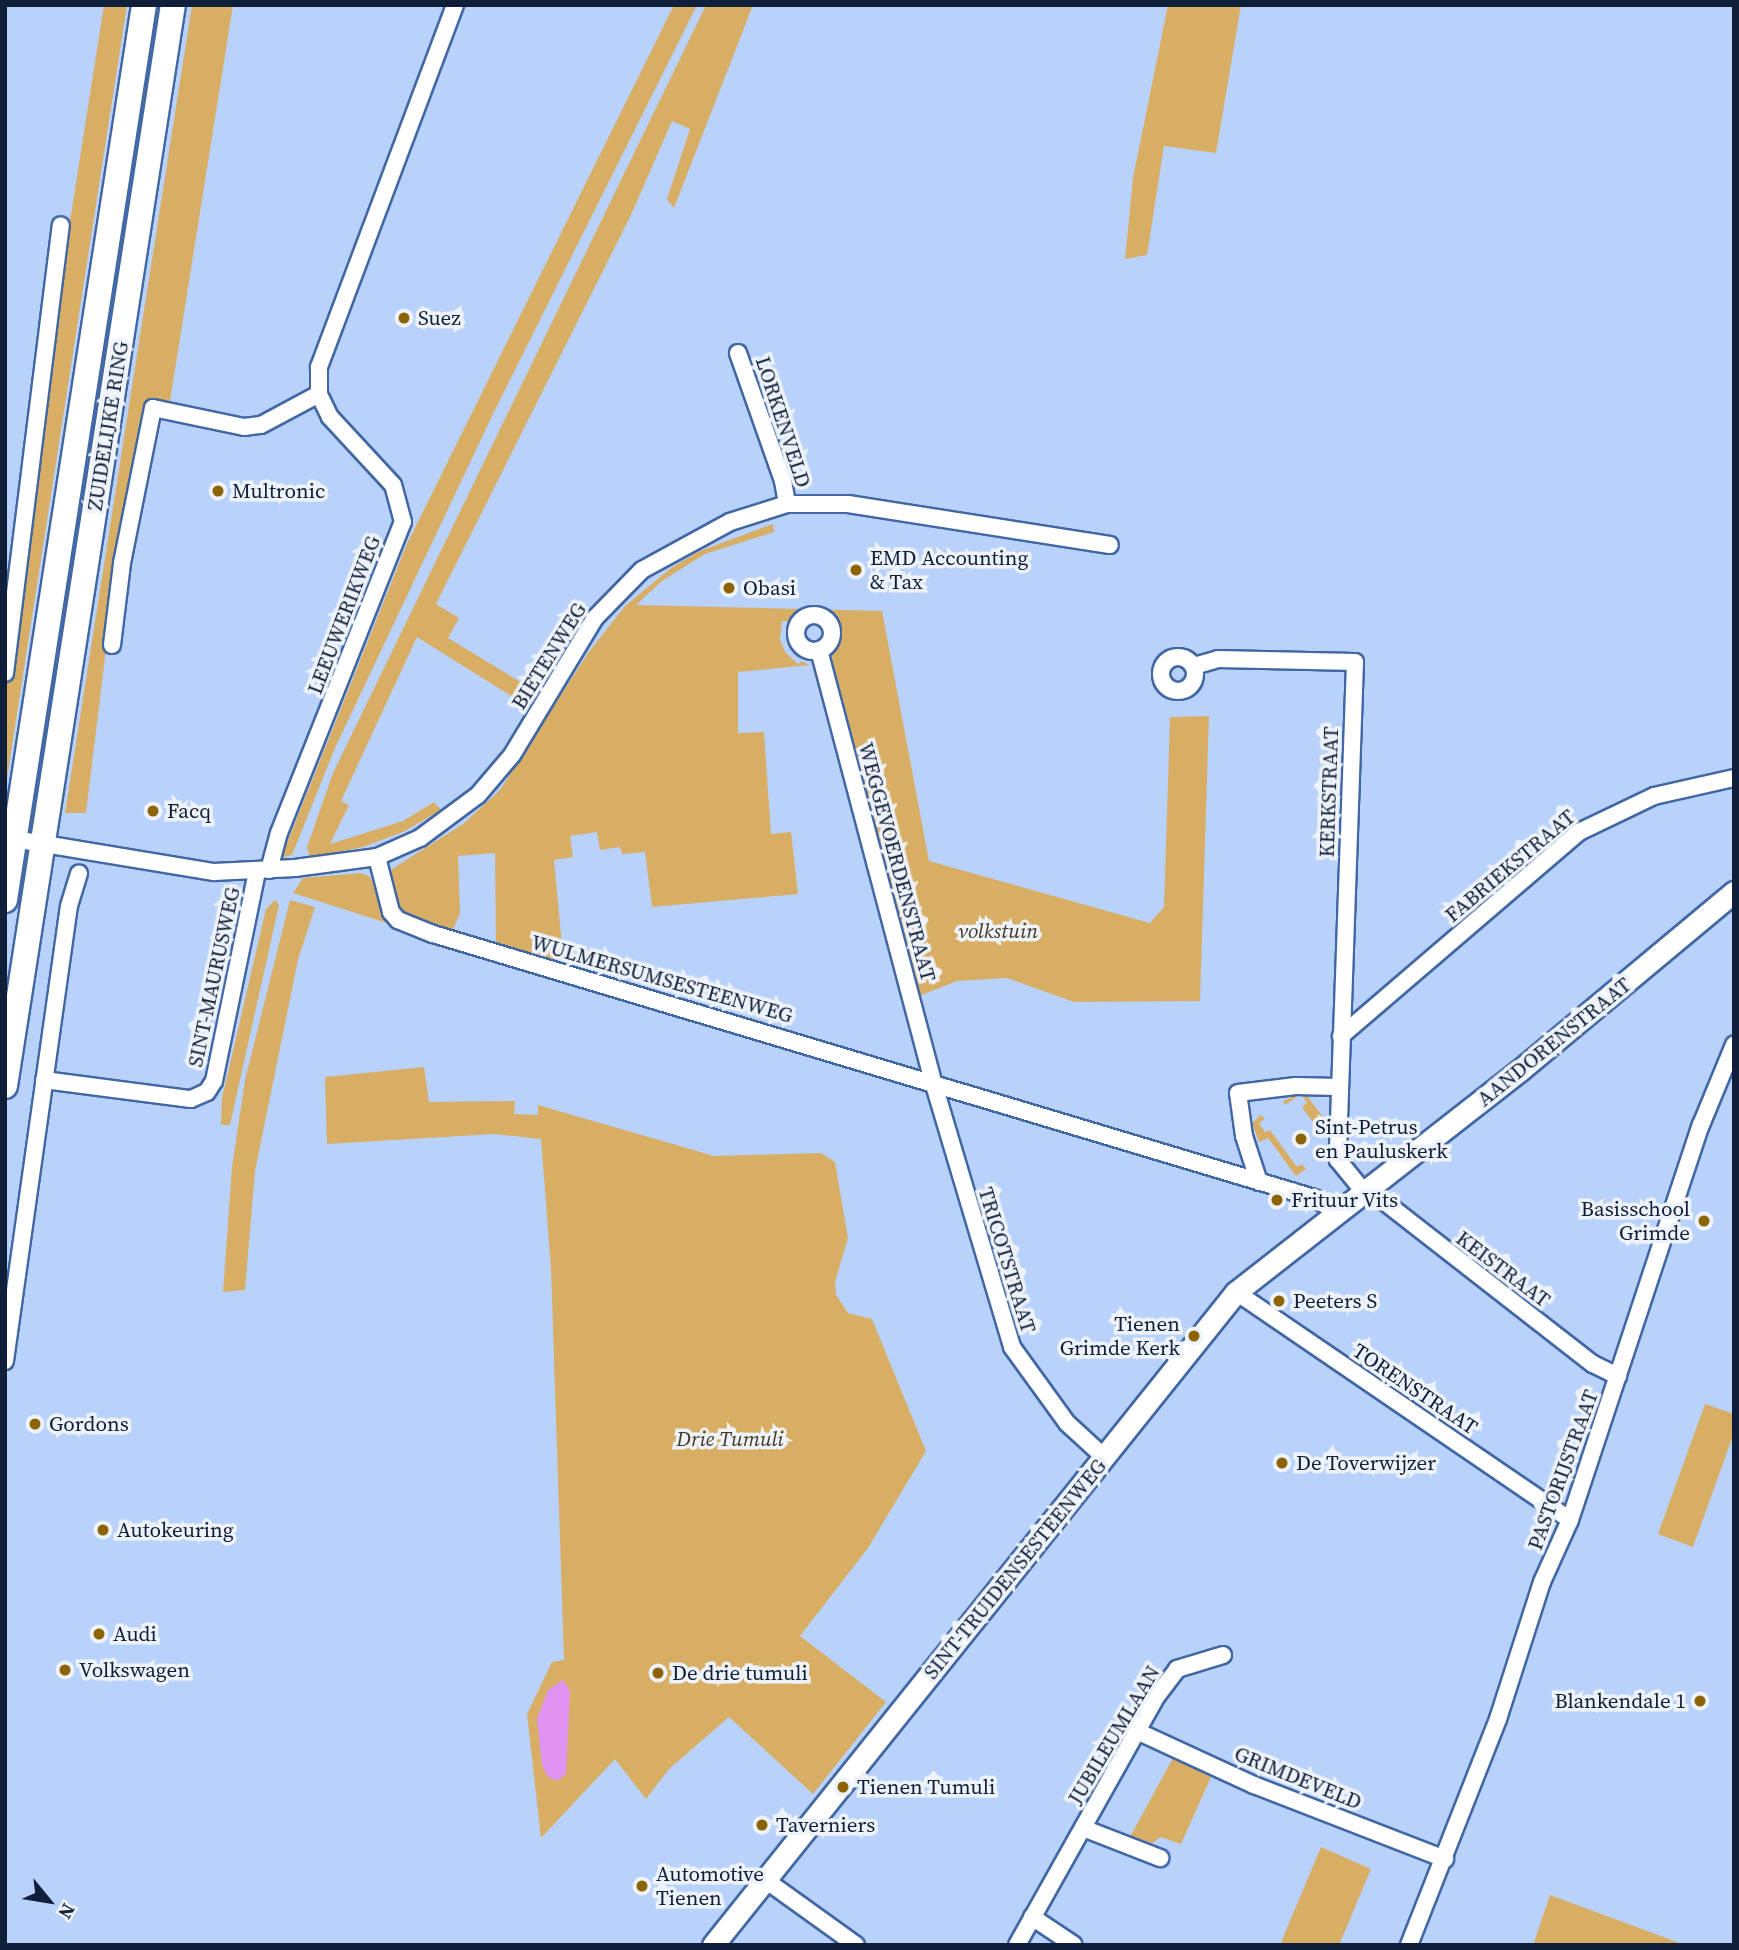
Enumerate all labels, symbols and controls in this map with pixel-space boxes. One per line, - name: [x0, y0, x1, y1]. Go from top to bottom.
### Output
- place label: Suez: [418, 305, 461, 331]
- marker: Suez: [396, 310, 412, 326]
- street label: ZUIDELIJKE RING: [82, 340, 134, 512]
- street label: LORKENVELD: [750, 353, 816, 491]
- place label: Multronic: [232, 478, 325, 504]
- marker: Multronic: [210, 483, 226, 499]
- street label: LEEUWERIKWEG: [302, 532, 386, 698]
- place label: EMD Accounting & Tax: [870, 545, 1028, 595]
- marker: EMD Accounting & Tax: [848, 562, 864, 578]
- place label: Obasi: [743, 575, 796, 601]
- marker: Obasi: [721, 580, 737, 596]
- street label: BIETENWEG: [506, 598, 592, 714]
- street label: KERKSTRAAT: [1314, 726, 1344, 858]
- street label: WEGGEVOERDENSTRAAT: [853, 740, 941, 984]
- place label: Facq: [167, 798, 211, 824]
- marker: Facq: [145, 803, 161, 819]
- street label: FABRIEKSTRAAT: [1440, 804, 1580, 928]
- street label: SINT-MAURUSWEG: [183, 885, 245, 1069]
- park label: volkstuin: [958, 918, 1038, 944]
- street label: WULMERSUMSESTEENWEG: [528, 930, 796, 1028]
- street label: AANDORENSTRAAT: [1472, 972, 1636, 1112]
- place label: Sint-Petrus en Pauluskerk: [1315, 1114, 1448, 1164]
- marker: Sint-Petrus en Pauluskerk: [1293, 1131, 1309, 1147]
- street label: TRICOTSTRAAT: [973, 1184, 1041, 1336]
- place label: Frituur Vits: [1291, 1187, 1399, 1213]
- marker: Frituur Vits: [1269, 1192, 1285, 1208]
- place label: Basisschool Grimde: [1581, 1196, 1690, 1246]
- marker: Basisschool Grimde: [1696, 1213, 1712, 1229]
- street label: KEISTRAAT: [1451, 1226, 1555, 1312]
- place label: Peeters S: [1293, 1288, 1377, 1314]
- marker: Peeters S: [1271, 1293, 1287, 1309]
- place label: Tienen Grimde Kerk: [1060, 1311, 1180, 1361]
- marker: Tienen Grimde Kerk: [1186, 1328, 1202, 1344]
- street label: TORENSTRAAT: [1348, 1338, 1482, 1440]
- street label: PASTORIJSTRAAT: [1522, 1387, 1604, 1553]
- place label: Gordons: [49, 1411, 129, 1437]
- marker: Gordons: [27, 1416, 43, 1432]
- park label: Drie Tumuli: [676, 1426, 784, 1452]
- place label: De Toverwijzer: [1296, 1450, 1437, 1476]
- street label: SINT-TRUIDENSESTEENWEG: [918, 1454, 1112, 1684]
- marker: De Toverwijzer: [1274, 1455, 1290, 1471]
- place label: Autokeuring: [117, 1517, 234, 1543]
- marker: Autokeuring: [95, 1522, 111, 1538]
- place label: Audi: [113, 1621, 157, 1647]
- marker: Audi: [91, 1626, 107, 1642]
- place label: Volkswagen: [79, 1657, 190, 1683]
- place label: De drie tumuli: [672, 1660, 808, 1686]
- street label: JUBILEUMLAAN: [1063, 1661, 1165, 1809]
- marker: Volkswagen: [57, 1662, 73, 1678]
- marker: De drie tumuli: [650, 1665, 666, 1681]
- place label: Blankendale 1: [1554, 1688, 1686, 1714]
- marker: Blankendale 1: [1692, 1693, 1708, 1709]
- street label: GRIMDEVELD: [1231, 1741, 1365, 1815]
- place label: Tienen Tumuli: [857, 1774, 996, 1800]
- marker: Tienen Tumuli: [835, 1779, 851, 1795]
- place label: Taverniers: [776, 1812, 875, 1838]
- marker: Taverniers: [754, 1817, 770, 1833]
- place label: Automotive Tienen: [656, 1861, 764, 1911]
- north arrow: [14, 1866, 84, 1936]
- marker: Automotive Tienen: [634, 1878, 650, 1894]
- text: N: [52, 1899, 82, 1924]

